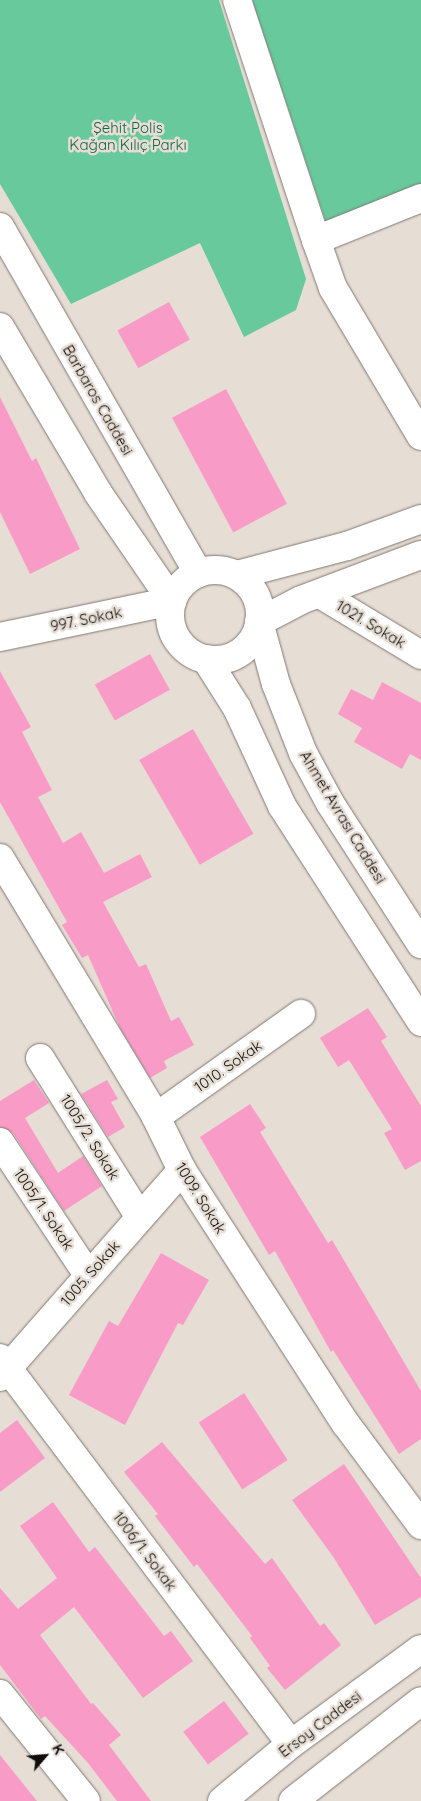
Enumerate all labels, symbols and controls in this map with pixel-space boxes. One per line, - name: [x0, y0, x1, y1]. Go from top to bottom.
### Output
- park label: Şehit Polis Kağan Kılıç Parkı: [69, 118, 187, 153]
- street label: Barbaros Caddesi: [59, 342, 137, 458]
- street label: 1021. Sokak: [333, 596, 409, 652]
- street label: 997. Sokak: [49, 603, 123, 635]
- street label: Ahmet Avrası Caddesi: [296, 747, 390, 887]
- street label: 1010. Sokak: [191, 1036, 265, 1096]
- street label: 1005/2. Sokak: [57, 1091, 123, 1183]
- street label: 1009. Sokak: [172, 1159, 230, 1237]
- street label: 1005/1. Sokak: [10, 1165, 78, 1253]
- street label: 1005. Sokak: [57, 1237, 123, 1309]
- street label: 1006/1. Sokak: [109, 1508, 181, 1594]
- street label: Ersoy Caddesi: [275, 1687, 365, 1761]
- north arrow: [20, 1731, 70, 1781]
- text: K: [48, 1741, 68, 1757]

